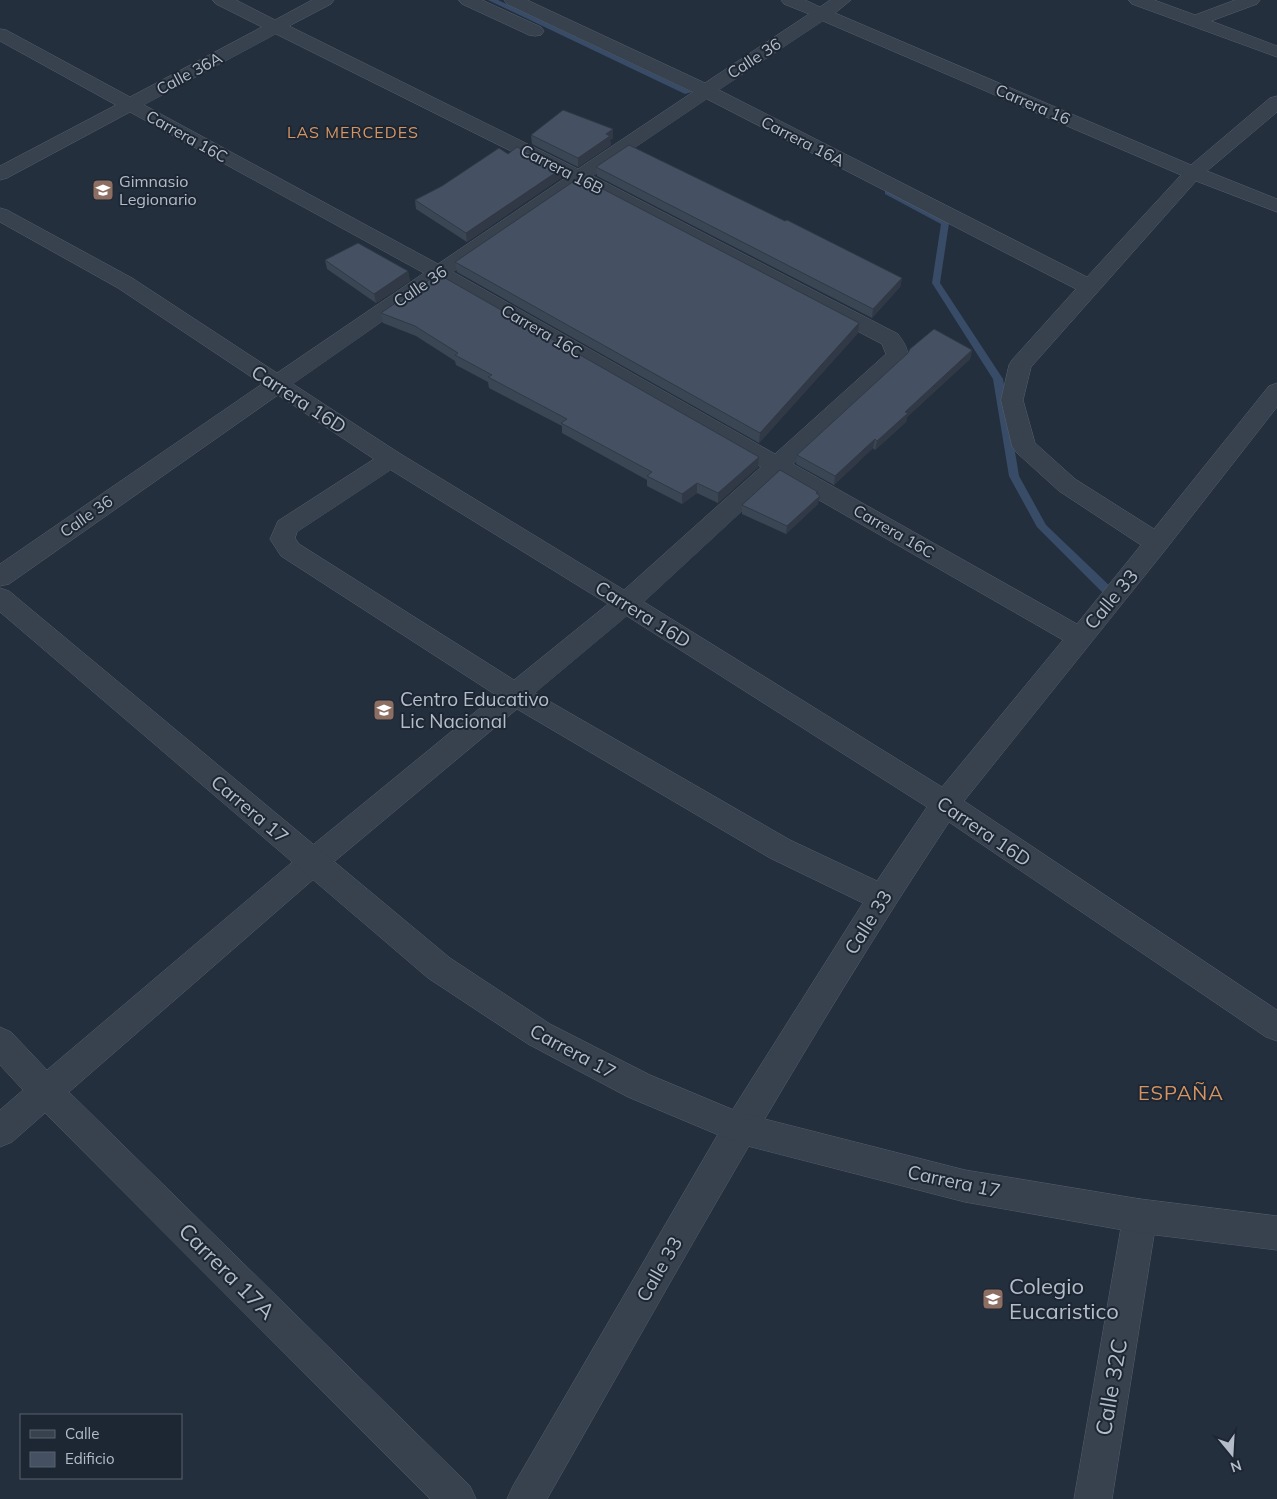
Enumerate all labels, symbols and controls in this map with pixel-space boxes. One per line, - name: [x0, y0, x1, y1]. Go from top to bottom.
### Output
- street label: Calle 36: [723, 33, 785, 83]
- street label: Calle 36A: [153, 47, 226, 99]
- street label: Carrera 16: [993, 79, 1073, 129]
- street label: Carrera 16C: [143, 105, 231, 167]
- street label: Carrera 16A: [758, 111, 848, 171]
- district label: LAS MERCEDES: [287, 122, 419, 142]
- street label: Carrera 16B: [517, 140, 607, 198]
- place label: Gimnasio Legionario: [119, 171, 197, 209]
- school or university icon: Gimnasio Legionario: [91, 178, 115, 202]
- street label: Calle 36: [390, 261, 450, 311]
- street label: Carrera 16C: [498, 300, 586, 362]
- street label: Carrera 16D: [247, 359, 351, 439]
- street label: Calle 36: [56, 491, 116, 541]
- street label: Carrera 16C: [850, 500, 938, 562]
- street label: Calle 33: [1079, 564, 1143, 634]
- street label: Carrera 16D: [591, 575, 695, 653]
- place label: Centro Educativo Lic Nacional: [400, 687, 549, 733]
- school or university icon: Centro Educativo Lic Nacional: [372, 698, 396, 722]
- street label: Carrera 17: [206, 770, 294, 848]
- street label: Carrera 16D: [932, 791, 1036, 871]
- street label: Calle 33: [839, 885, 897, 959]
- street label: Carrera 17: [526, 1018, 620, 1084]
- district label: ESPAÑA: [1138, 1080, 1224, 1105]
- street label: Carrera 17: [906, 1159, 1002, 1203]
- street label: Carrera 17A: [173, 1217, 281, 1325]
- street label: Calle 33: [631, 1232, 687, 1306]
- place label: Colegio Eucaristico: [1009, 1272, 1119, 1325]
- school or university icon: Colegio Eucaristico: [981, 1287, 1005, 1311]
- street label: Calle 32C: [1089, 1337, 1133, 1437]
- legend: [20, 1414, 182, 1479]
- text: Calle: [65, 1424, 99, 1443]
- north arrow: [1207, 1429, 1257, 1479]
- text: Edificio: [65, 1449, 115, 1468]
- text: N: [1228, 1456, 1244, 1477]

